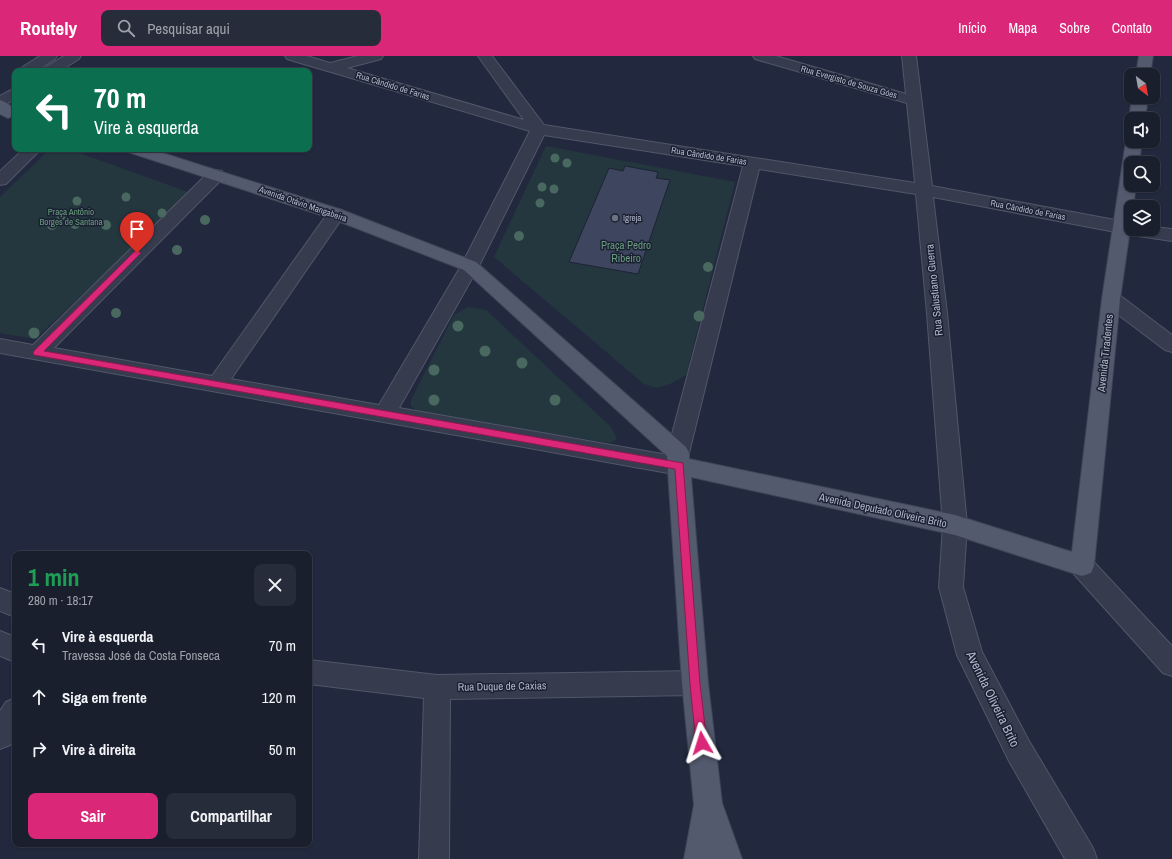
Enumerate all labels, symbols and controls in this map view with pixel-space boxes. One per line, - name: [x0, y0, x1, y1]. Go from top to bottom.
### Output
- search box: [101, 10, 381, 46]
- text: Routely: [20, 15, 77, 41]
- icon: search: [115, 17, 137, 39]
- text: Pesquisar aqui: [147, 18, 230, 39]
- text: Início: [958, 19, 986, 37]
- text: Mapa: [1008, 19, 1037, 37]
- text: Sobre: [1059, 19, 1090, 37]
- text: Contato: [1112, 19, 1152, 37]
- street label: Rua Evergisto de Souza Góes: [799, 62, 899, 102]
- north arrow: [1124, 68, 1160, 104]
- map controls: [1124, 68, 1160, 236]
- street label: Rua Cândido de Farias: [355, 69, 432, 103]
- text: 70 m: [94, 79, 146, 117]
- icon: left: [28, 84, 80, 136]
- button: sound: [1124, 112, 1160, 148]
- text: Vire à esquerda: [94, 115, 199, 140]
- street label: Rua Cândido de Farias: [670, 144, 748, 168]
- button: search: [1124, 156, 1160, 192]
- street label: Avenida Otávio Mangabeira: [257, 183, 349, 225]
- street label: Rua Cândido de Farias: [989, 197, 1067, 223]
- button: layers: [1124, 200, 1160, 236]
- park label: Praça Antônio Borges de Santana: [39, 206, 103, 228]
- pin: [120, 212, 154, 253]
- place label: Igreja: [623, 212, 641, 224]
- marker: Igreja: [610, 213, 620, 223]
- icon: arrive: [126, 218, 148, 240]
- park label: Praça Pedro Ribeiro: [601, 238, 651, 265]
- street label: Rua Salustiano Guerra: [922, 243, 946, 337]
- street label: Avenida Tiradentes: [1094, 313, 1116, 394]
- street label: Avenida Deputado Oliveira Brito: [817, 489, 948, 530]
- text: 1 min: [28, 561, 79, 593]
- button: close: [254, 564, 296, 606]
- text: 280 m · 18:17: [28, 592, 93, 609]
- text: Vire à esquerda: [62, 626, 153, 647]
- icon: left: [28, 634, 50, 656]
- text: 70 m: [269, 635, 296, 656]
- text: Travessa José da Costa Fonseca: [62, 647, 220, 664]
- street label: Avenida Oliveira Brito: [962, 647, 1024, 750]
- street label: Rua Duque de Caxias: [458, 678, 547, 694]
- icon: ahead: [28, 686, 50, 708]
- text: Siga em frente: [62, 687, 147, 708]
- text: 120 m: [262, 687, 296, 708]
- position arrow: [681, 722, 723, 764]
- icon: right: [28, 738, 50, 760]
- text: Vire à direita: [62, 739, 136, 760]
- text: 50 m: [269, 739, 296, 760]
- button: Sair: [28, 793, 158, 839]
- button: Compartilhar: [166, 793, 296, 839]

